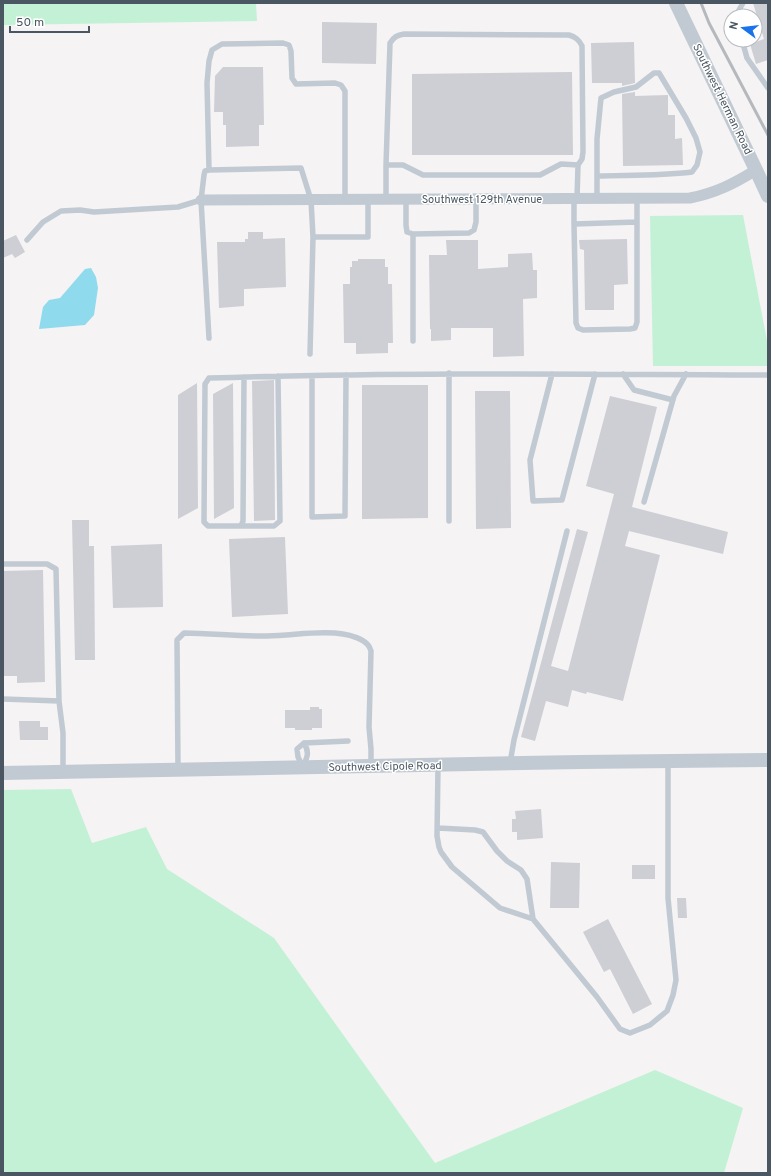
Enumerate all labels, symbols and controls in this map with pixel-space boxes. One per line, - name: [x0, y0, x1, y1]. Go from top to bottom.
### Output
- scale bar: [10, 8, 89, 34]
- north arrow: [723, 8, 763, 48]
- text: 50 m: [16, 15, 44, 31]
- text: N: [727, 20, 742, 31]
- street label: Southwest Herman Road: [689, 42, 755, 157]
- street label: Southwest 129th Avenue: [422, 193, 542, 207]
- street label: Southwest Cipole Road: [328, 759, 442, 775]

